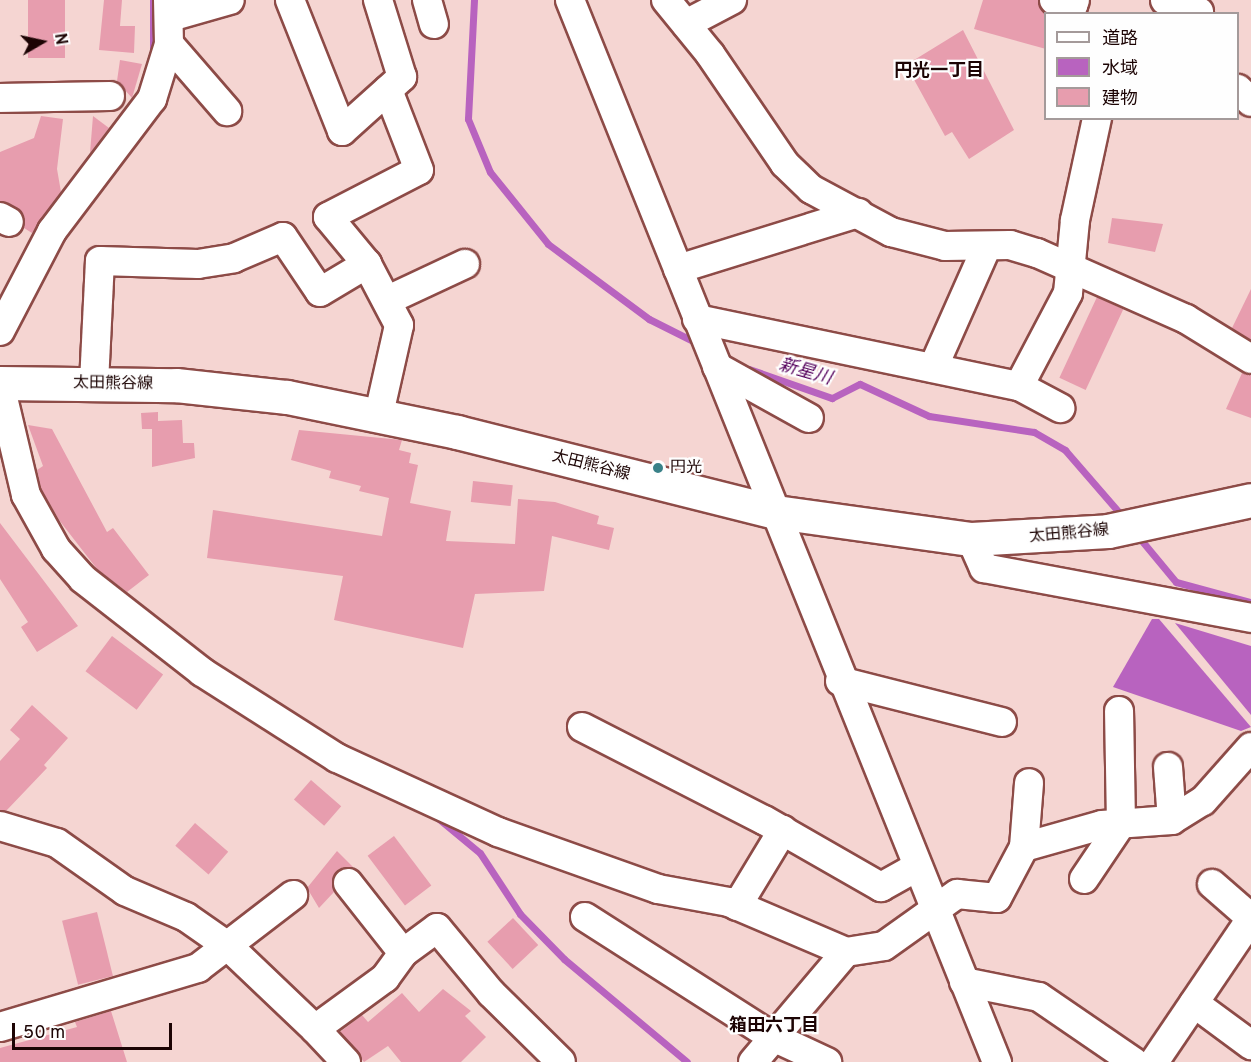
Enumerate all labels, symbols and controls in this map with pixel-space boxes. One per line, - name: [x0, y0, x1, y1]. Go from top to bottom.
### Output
- north arrow: [12, 12, 72, 72]
- legend: [1044, 12, 1239, 120]
- text: 道路: [1102, 28, 1138, 51]
- text: N: [49, 32, 71, 46]
- text: 水域: [1102, 58, 1138, 81]
- district label: 円光一丁目: [894, 61, 984, 83]
- text: 建物: [1102, 88, 1138, 111]
- water label: 新星川: [776, 355, 834, 391]
- street label: 太田熊谷線: [73, 374, 153, 394]
- street label: 太田熊谷線: [550, 447, 632, 485]
- place label: 円光: [670, 458, 702, 478]
- marker: 円光: [651, 461, 665, 475]
- street label: 太田熊谷線: [1028, 521, 1110, 547]
- scale bar: [15, 1011, 176, 1049]
- district label: 箱田六丁目: [729, 1016, 819, 1038]
- text: 50 m: [23, 1022, 65, 1045]

